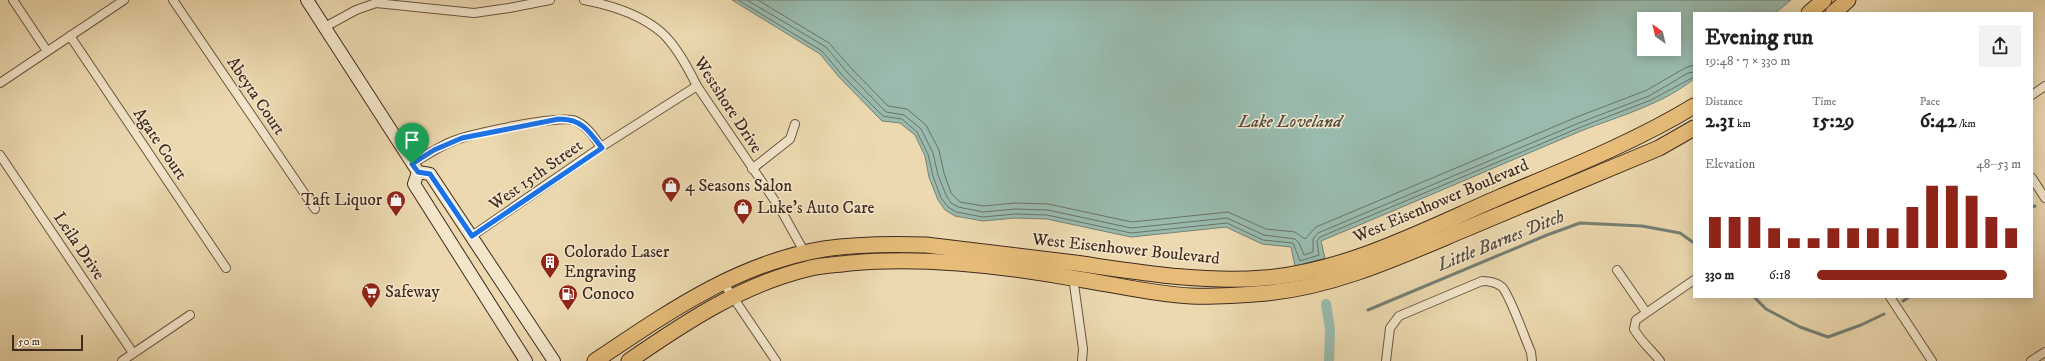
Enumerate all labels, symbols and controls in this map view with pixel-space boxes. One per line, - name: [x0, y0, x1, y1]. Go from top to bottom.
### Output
- north arrow: [1637, 12, 1681, 56]
- map controls: [1637, 12, 1681, 56]
- text: Evening run: [1705, 24, 1813, 51]
- button: share: [1979, 25, 2021, 67]
- street label: Westshore Drive: [688, 52, 767, 157]
- street label: Abeyta Court: [222, 53, 291, 140]
- text: 19:48 · 7 × 330 m: [1705, 53, 1790, 69]
- text: Distance: [1705, 95, 1743, 109]
- text: Time: [1812, 95, 1836, 109]
- text: Pace: [1920, 95, 1940, 109]
- street label: Agate Court: [128, 104, 192, 185]
- text: 2.31: [1705, 109, 1735, 134]
- text: 15:29: [1812, 109, 1855, 134]
- text: 6:42: [1920, 109, 1957, 134]
- water label: Lake Loveland: [1237, 111, 1344, 133]
- text: km: [1735, 117, 1751, 131]
- text: /km: [1957, 117, 1976, 131]
- pin: [395, 123, 429, 164]
- icon: arrive: [401, 129, 423, 151]
- street label: West 15th Street: [484, 134, 588, 216]
- street label: West Eisenhower Boulevard: [1349, 154, 1532, 248]
- text: Elevation: [1705, 156, 1755, 172]
- text: 48–53 m: [1976, 156, 2021, 172]
- shop icon: 4 Seasons Salon: [660, 175, 682, 203]
- place label: 4 Seasons Salon: [685, 175, 792, 197]
- place label: Taft Liquor: [301, 189, 383, 211]
- shop icon: Taft Liquor: [385, 189, 407, 217]
- shop icon: Luke's Auto Care: [732, 197, 754, 225]
- place label: Luke's Auto Care: [757, 197, 875, 219]
- water label: Little Barnes Ditch: [1434, 206, 1568, 277]
- street label: Leila Drive: [48, 208, 110, 284]
- street label: West Eisenhower Boulevard: [1030, 228, 1221, 270]
- place label: Colorado Laser Engraving: [564, 241, 670, 283]
- building icon: Colorado Laser Engraving: [539, 251, 561, 279]
- text: 330 m: [1705, 267, 1734, 283]
- text: 6:18: [1769, 267, 1790, 283]
- supermarket icon: Safeway: [360, 281, 382, 309]
- place label: Safeway: [385, 281, 441, 303]
- fuel station icon: Conoco: [557, 283, 579, 311]
- place label: Conoco: [582, 283, 634, 305]
- scale bar: [12, 333, 83, 352]
- text: 50 m: [18, 335, 40, 349]

